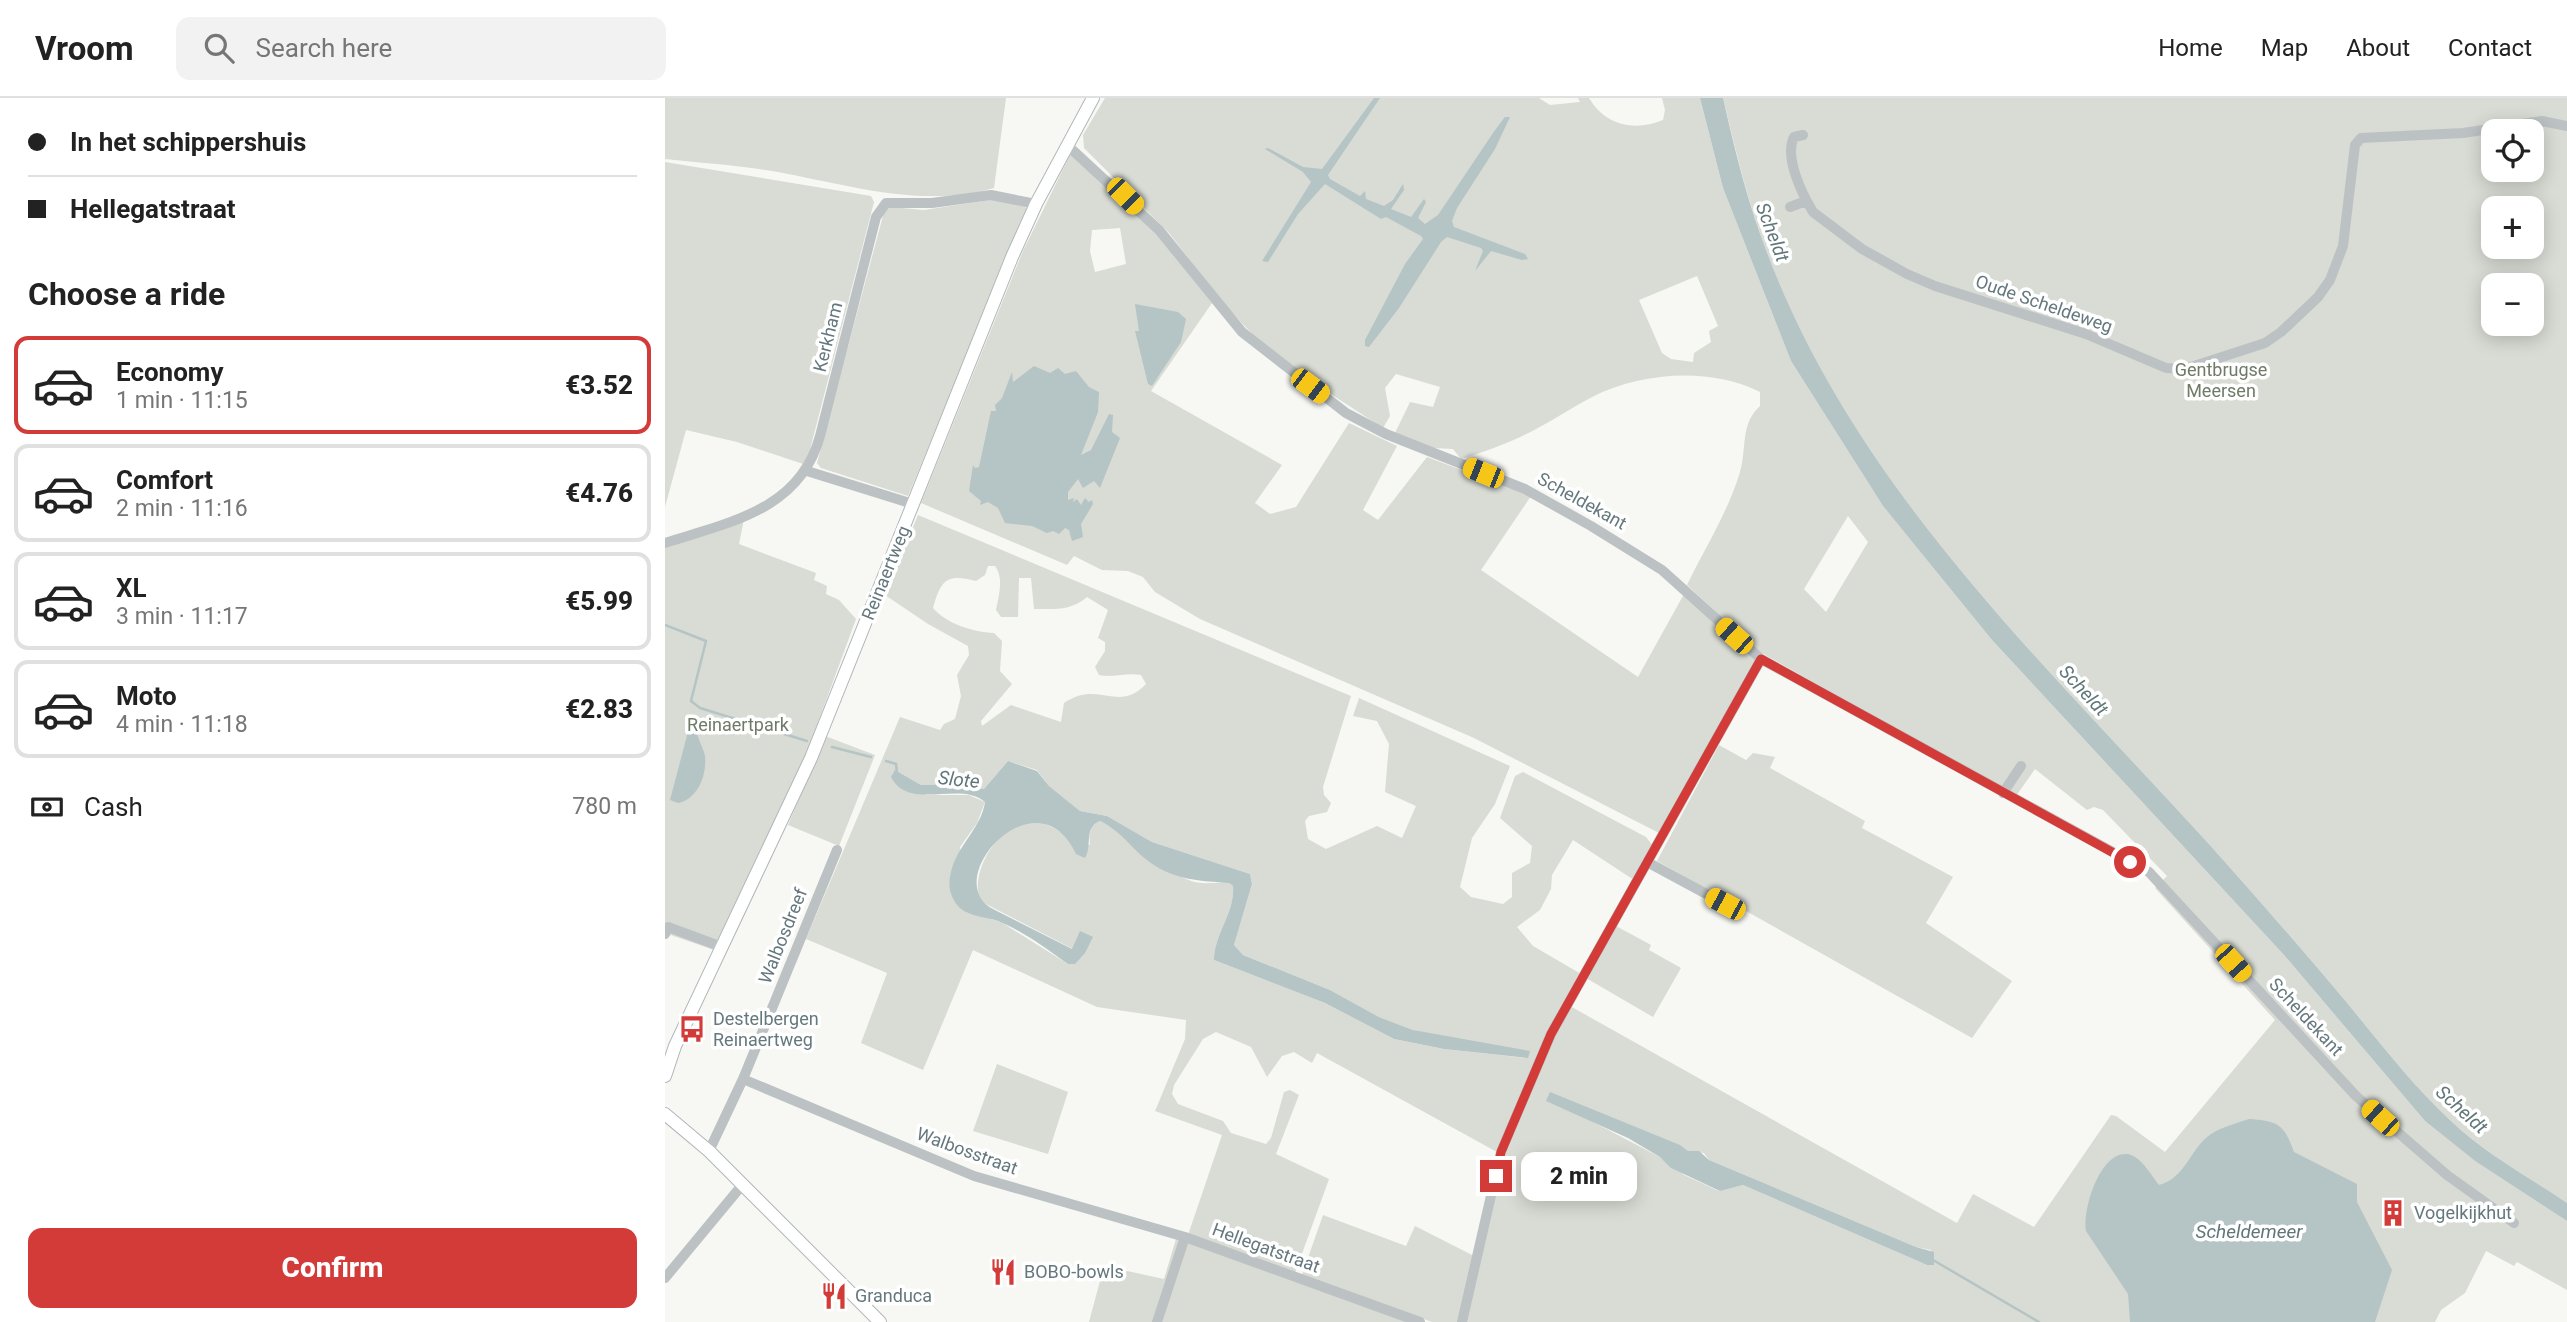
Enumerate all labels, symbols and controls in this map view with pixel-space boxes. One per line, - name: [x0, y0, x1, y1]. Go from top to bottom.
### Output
- search box: [176, 17, 666, 80]
- text: Vroom: [35, 29, 134, 68]
- icon: search: [200, 29, 238, 67]
- text: Search here: [256, 33, 392, 63]
- text: Home: [2158, 34, 2223, 62]
- text: Map: [2261, 34, 2308, 62]
- text: About: [2346, 34, 2410, 62]
- text: Contact: [2448, 34, 2532, 62]
- map controls: [2481, 119, 2544, 336]
- button: locate: [2481, 119, 2544, 182]
- text: In het schippershuis: [70, 127, 306, 157]
- car: [1103, 174, 1148, 218]
- text: Hellegatstraat: [70, 194, 236, 224]
- button: +: [2481, 196, 2544, 259]
- water label: Scheldt: [1751, 199, 1795, 266]
- street label: Oude Scheldeweg: [1973, 270, 2115, 337]
- button: −: [2481, 273, 2544, 336]
- text: Choose a ride: [28, 275, 225, 313]
- street label: Kerkham: [809, 300, 846, 374]
- icon: car: [32, 354, 95, 417]
- text: Economy: [116, 357, 223, 387]
- park label: Gentbrugse Meersen: [2175, 359, 2267, 401]
- car: [1287, 365, 1334, 407]
- text: €3.52: [565, 370, 633, 400]
- text: 1 min · 11:15: [116, 387, 248, 414]
- car: [1460, 455, 1507, 491]
- icon: car: [32, 462, 95, 525]
- text: Comfort: [116, 465, 213, 495]
- street label: Scheldekant: [1534, 468, 1630, 534]
- text: €4.76: [565, 478, 633, 508]
- text: 2 min · 11:16: [116, 495, 248, 522]
- street label: Reinaertweg: [857, 523, 914, 623]
- icon: car: [32, 570, 95, 633]
- text: XL: [116, 573, 147, 603]
- text: €5.99: [565, 586, 633, 616]
- text: 3 min · 11:17: [116, 603, 248, 630]
- car: [1712, 614, 1757, 658]
- water label: Scheldt: [2054, 660, 2114, 721]
- icon: car: [32, 678, 95, 741]
- text: Moto: [116, 681, 177, 711]
- text: €2.83: [565, 694, 633, 724]
- text: 4 min · 11:18: [116, 711, 248, 738]
- park label: Reinaertpark: [687, 714, 790, 735]
- water label: Slote: [937, 766, 981, 793]
- icon: cash: [28, 788, 66, 826]
- text: Cash: [84, 792, 143, 822]
- text: 780 m: [572, 793, 637, 820]
- route start: [2114, 846, 2146, 878]
- street label: Walbosdreef: [754, 884, 811, 987]
- car: [1702, 885, 1749, 923]
- car: [2212, 940, 2255, 986]
- street label: Scheldekant: [2265, 974, 2348, 1060]
- place label: Destelbergen Reinaertweg: [713, 1008, 819, 1050]
- bus stop icon: Destelbergen Reinaertweg: [677, 1014, 707, 1044]
- water label: Scheldt: [2431, 1080, 2493, 1139]
- car: [2358, 1096, 2403, 1140]
- street label: Walbosstraat: [914, 1123, 1021, 1179]
- callout: 2 min: [1521, 1152, 1636, 1200]
- route end: [1480, 1160, 1512, 1192]
- text: 2 min: [1550, 1163, 1608, 1190]
- building icon: Vogelkijkhut: [2378, 1198, 2408, 1228]
- place label: Vogelkijkhut: [2414, 1202, 2512, 1223]
- street label: Hellegatstraat: [1210, 1218, 1323, 1277]
- water label: Scheldemeer: [2195, 1220, 2303, 1243]
- button: Confirm: [28, 1228, 637, 1308]
- restaurant icon: BOBO-bowls: [988, 1257, 1018, 1287]
- place label: BOBO-bowls: [1024, 1261, 1124, 1282]
- restaurant icon: Granduca: [819, 1281, 849, 1311]
- place label: Granduca: [855, 1285, 932, 1306]

